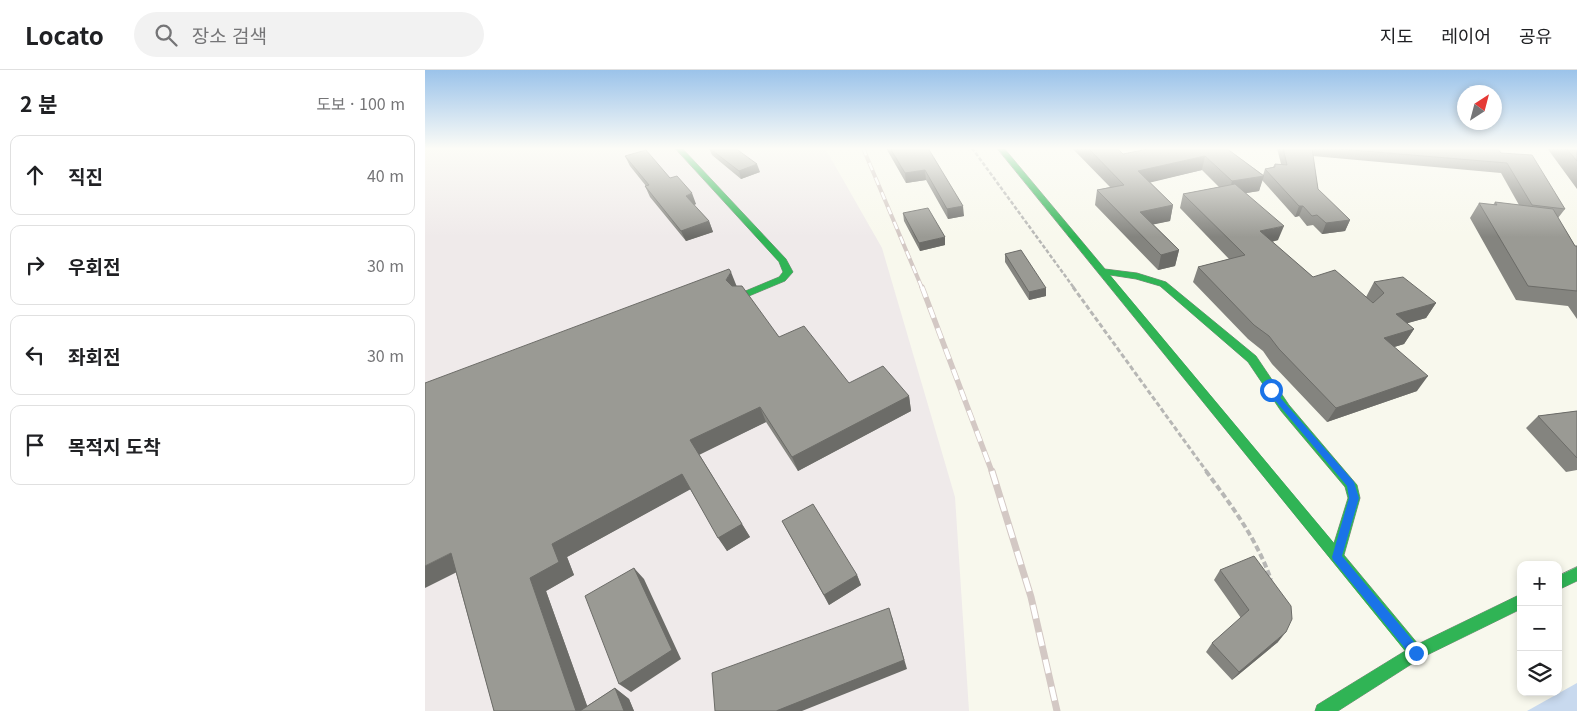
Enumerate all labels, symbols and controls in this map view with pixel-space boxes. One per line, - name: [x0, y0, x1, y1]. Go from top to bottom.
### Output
- search box: [134, 12, 484, 57]
- text: Locato: [25, 17, 104, 52]
- icon: search: [152, 21, 180, 49]
- text: 장소 검색: [192, 21, 267, 48]
- text: 지도: [1380, 22, 1413, 48]
- text: 레이어: [1441, 22, 1491, 48]
- text: 공유: [1519, 22, 1552, 48]
- north arrow: [1457, 85, 1502, 130]
- text: 2 분: [20, 88, 58, 118]
- text: 도보 · 100 m: [316, 91, 405, 115]
- icon: ahead: [21, 161, 49, 189]
- text: 직진: [68, 162, 103, 189]
- text: 40 m: [367, 163, 404, 187]
- icon: right: [21, 251, 49, 279]
- text: 우회전: [68, 252, 120, 279]
- text: 30 m: [367, 253, 404, 277]
- icon: left: [21, 341, 49, 369]
- text: 좌회전: [68, 342, 120, 369]
- text: 30 m: [367, 343, 404, 367]
- route start: [1260, 379, 1283, 402]
- icon: arrive: [21, 431, 49, 459]
- text: 목적지 도착: [68, 432, 161, 459]
- map controls: [1517, 561, 1562, 696]
- button: +: [1517, 561, 1562, 606]
- button: −: [1517, 606, 1562, 651]
- route end: [1405, 642, 1428, 665]
- button: layers: [1517, 651, 1562, 696]

